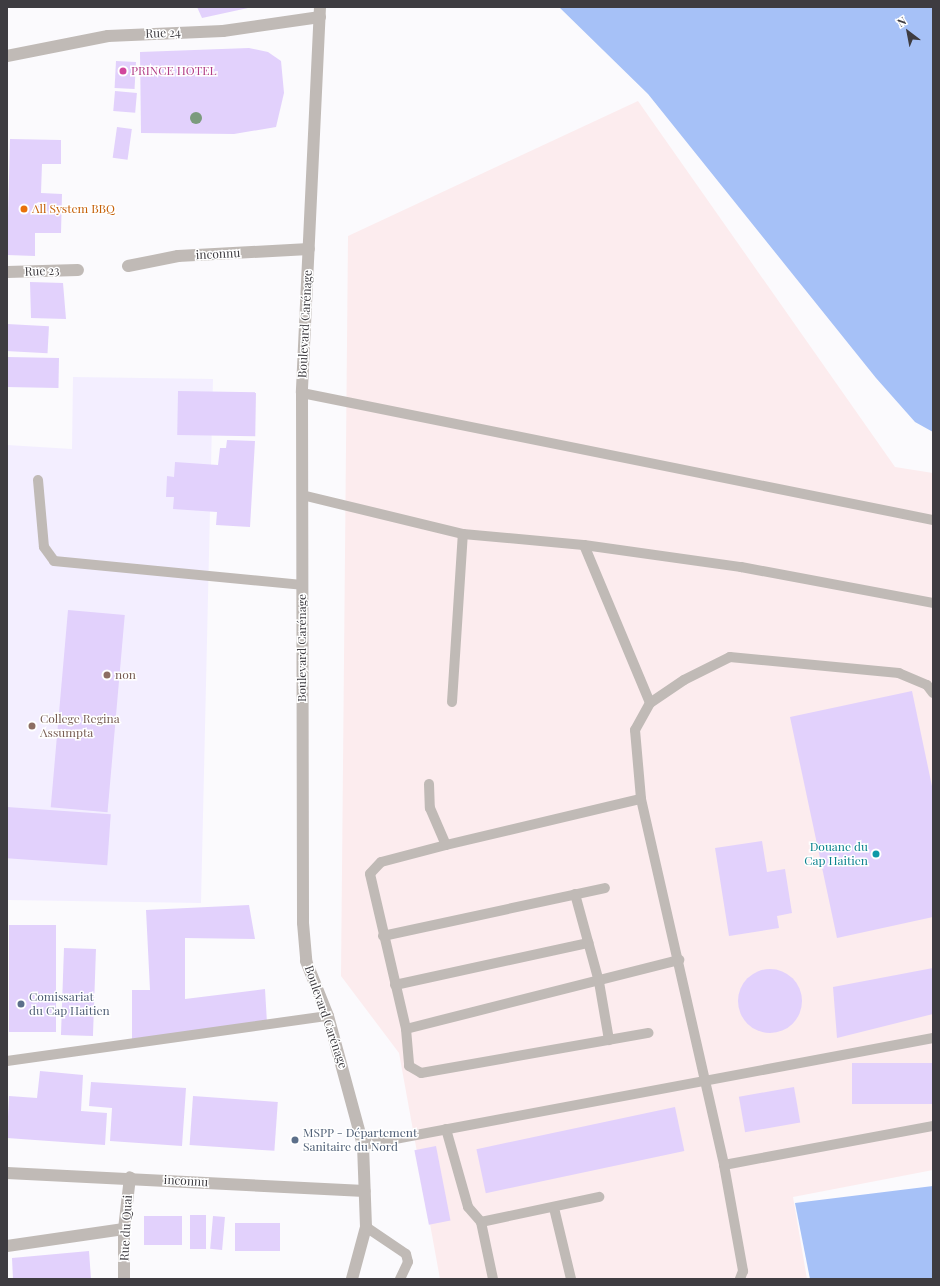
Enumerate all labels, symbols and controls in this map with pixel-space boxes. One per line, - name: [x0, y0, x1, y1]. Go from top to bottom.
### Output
- north arrow: [888, 12, 928, 52]
- text: N: [894, 13, 909, 30]
- street label: Rue 24: [145, 25, 181, 41]
- place label: PRINCE HOTEL: [131, 64, 216, 78]
- marker: PRINCE HOTEL: [118, 66, 128, 76]
- place label: All System BBQ: [32, 202, 115, 216]
- marker: All System BBQ: [19, 204, 29, 214]
- street label: inconnu: [195, 246, 241, 262]
- street label: Rue 23: [24, 263, 60, 279]
- street label: Boulevard Carénage: [295, 270, 315, 378]
- street label: Boulevard Carénage: [295, 594, 309, 702]
- place label: non: [115, 668, 136, 682]
- marker: non: [102, 670, 112, 680]
- place label: College Regina Assumpta: [40, 712, 120, 740]
- marker: College Regina Assumpta: [27, 721, 37, 731]
- place label: Douane du Cap Haitien: [804, 840, 868, 868]
- marker: Douane du Cap Haitien: [871, 849, 881, 859]
- street label: Boulevard Carénage: [302, 964, 350, 1070]
- place label: Comissariat du Cap Haitien: [29, 990, 110, 1018]
- marker: Comissariat du Cap Haitien: [16, 999, 26, 1009]
- place label: MSPP - Département Sanitaire du Nord: [303, 1126, 417, 1154]
- marker: MSPP - Département Sanitaire du Nord: [290, 1135, 300, 1145]
- street label: inconnu: [163, 1173, 209, 1189]
- street label: Rue du Quai: [117, 1195, 135, 1261]

